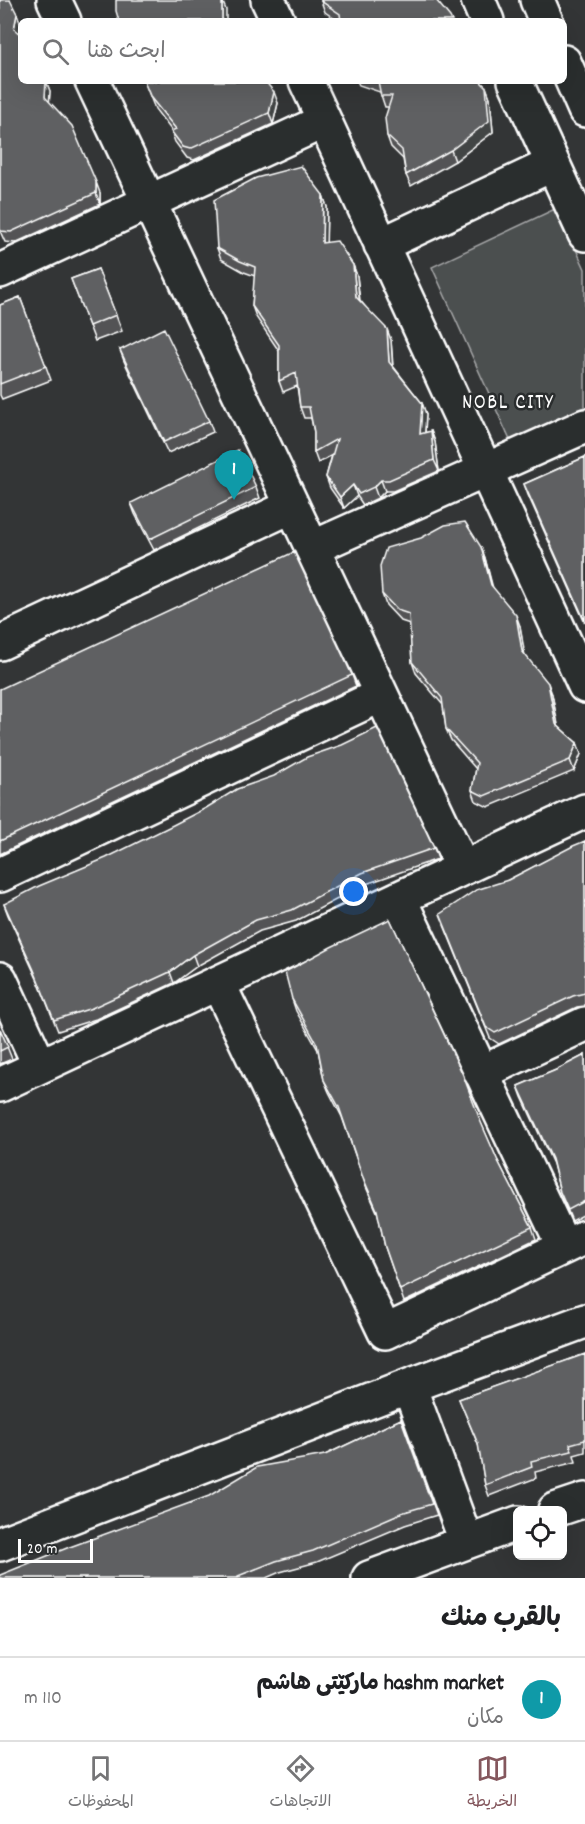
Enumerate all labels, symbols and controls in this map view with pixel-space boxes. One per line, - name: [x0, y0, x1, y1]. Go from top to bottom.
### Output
- search box: [18, 18, 567, 84]
- icon: search: [39, 35, 72, 68]
- text: ابحث هنا: [87, 37, 166, 68]
- district label: NOBL CITY: [462, 389, 554, 419]
- pin: 1: [214, 450, 254, 500]
- your location: [339, 877, 368, 906]
- map controls: [513, 1506, 567, 1560]
- button: locate: [513, 1506, 567, 1560]
- scale bar: [18, 1536, 93, 1564]
- text: 20 m: [27, 1538, 57, 1561]
- text: بالقرب منك: [441, 1601, 561, 1638]
- text: hashm market مارکێتی هاشم: [257, 1669, 504, 1700]
- text: 110 m: [24, 1685, 62, 1713]
- text: 1: [539, 1685, 544, 1713]
- text: مكان: [467, 1705, 504, 1733]
- tab: المحفوظات: [68, 1752, 134, 1815]
- tab: الاتجاهات: [270, 1752, 331, 1815]
- tab: الخريطة: [467, 1752, 517, 1815]

